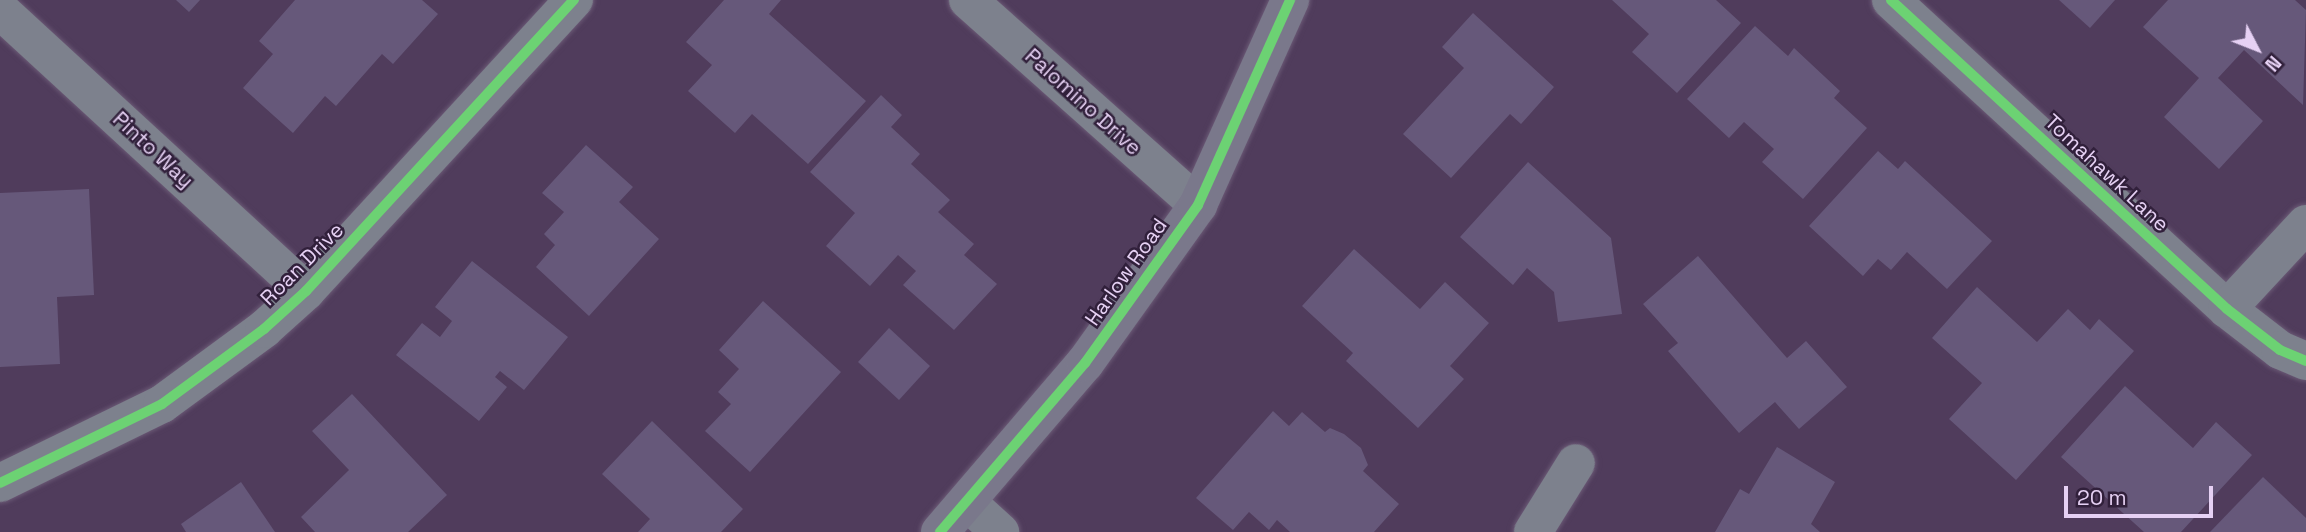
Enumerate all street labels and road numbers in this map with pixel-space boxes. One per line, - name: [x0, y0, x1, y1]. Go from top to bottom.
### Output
- street label: Palomino Drive: [1020, 43, 1146, 161]
- street label: Pinto Way: [108, 106, 198, 194]
- street label: Tomahawk Lane: [2040, 109, 2174, 237]
- street label: Harlow Road: [1080, 213, 1172, 331]
- street label: Roan Drive: [255, 217, 349, 311]

